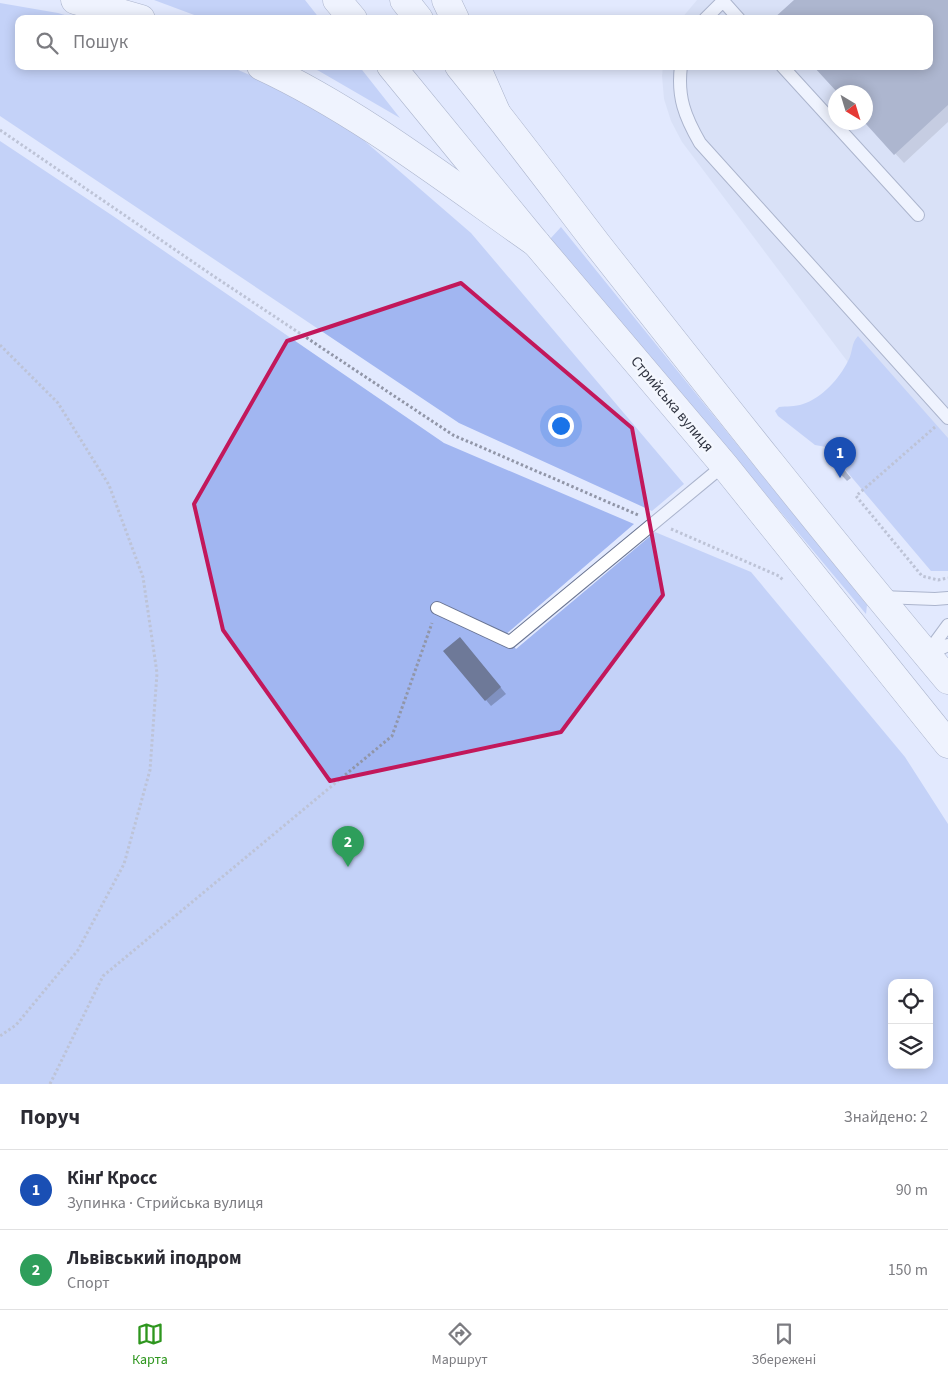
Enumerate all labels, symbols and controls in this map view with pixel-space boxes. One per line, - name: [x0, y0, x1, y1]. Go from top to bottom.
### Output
- search box: [15, 15, 933, 70]
- icon: search: [33, 29, 61, 57]
- text: Пошук: [73, 29, 128, 56]
- north arrow: [828, 85, 873, 130]
- street label: Стрийська вулиця: [626, 352, 718, 456]
- your location: [548, 413, 574, 439]
- pin: 1: [824, 437, 856, 478]
- pin: 2: [332, 826, 364, 867]
- map controls: [888, 979, 933, 1069]
- button: locate: [888, 979, 933, 1024]
- button: layers: [888, 1024, 933, 1069]
- text: Поруч: [20, 1102, 80, 1132]
- text: Знайдено: 2: [844, 1106, 928, 1128]
- text: Кінґ Кросс: [67, 1165, 157, 1192]
- text: 1: [32, 1179, 40, 1201]
- text: 90 m: [896, 1179, 928, 1201]
- text: Зупинка · Стрийська вулиця: [67, 1192, 263, 1214]
- text: Львівський іподром: [67, 1245, 242, 1272]
- text: 2: [32, 1259, 40, 1281]
- text: 150 m: [888, 1259, 928, 1281]
- text: Спорт: [67, 1272, 110, 1294]
- tab: Карта: [132, 1320, 168, 1370]
- tab: Маршрут: [432, 1320, 488, 1370]
- tab: Збережені: [752, 1320, 816, 1370]

